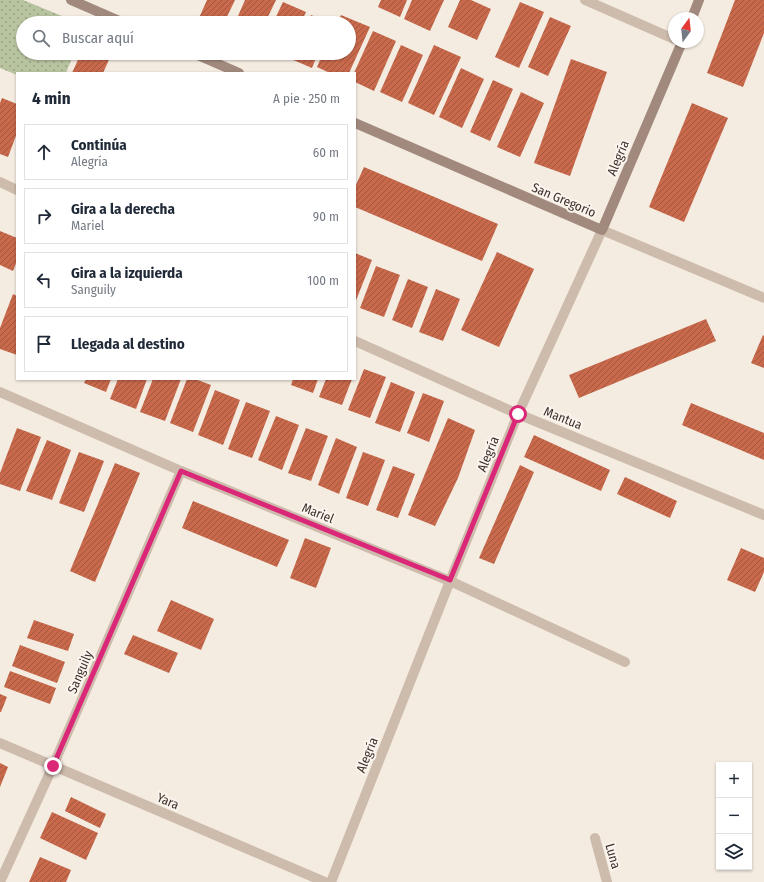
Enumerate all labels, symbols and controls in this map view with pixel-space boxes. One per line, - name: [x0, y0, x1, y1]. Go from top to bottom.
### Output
- north arrow: [668, 12, 704, 48]
- search box: [16, 16, 356, 60]
- icon: search: [30, 27, 52, 49]
- text: Buscar aquí: [62, 29, 134, 47]
- text: 4 min: [32, 88, 71, 109]
- text: A pie · 250 m: [273, 91, 340, 106]
- text: Continúa: [71, 136, 127, 154]
- street label: Alegría: [604, 138, 632, 178]
- icon: ahead: [33, 141, 55, 163]
- text: 60 m: [313, 145, 339, 160]
- text: Alegría: [71, 154, 108, 169]
- street label: San Gregorio: [530, 180, 598, 220]
- text: Gira a la derecha: [71, 200, 175, 218]
- icon: right: [33, 205, 55, 227]
- text: 90 m: [313, 209, 339, 224]
- text: Mariel: [71, 218, 104, 233]
- text: Gira a la izquierda: [71, 264, 183, 282]
- icon: left: [33, 269, 55, 291]
- text: 100 m: [307, 273, 339, 288]
- text: Sanguily: [71, 282, 116, 297]
- icon: arrive: [33, 333, 55, 355]
- text: Llegada al destino: [71, 335, 185, 353]
- street label: Mantua: [542, 404, 584, 432]
- route start: [509, 405, 527, 423]
- street label: Alegría: [474, 434, 502, 474]
- street label: Mariel: [300, 500, 337, 526]
- street label: Sanguily: [64, 648, 96, 696]
- street label: Alegría: [353, 735, 381, 775]
- route end: [44, 757, 62, 775]
- map controls: [716, 762, 752, 870]
- button: +: [716, 762, 752, 798]
- street label: Yara: [155, 790, 181, 812]
- button: −: [716, 798, 752, 834]
- button: layers: [716, 834, 752, 870]
- street label: Luna: [602, 842, 624, 870]

